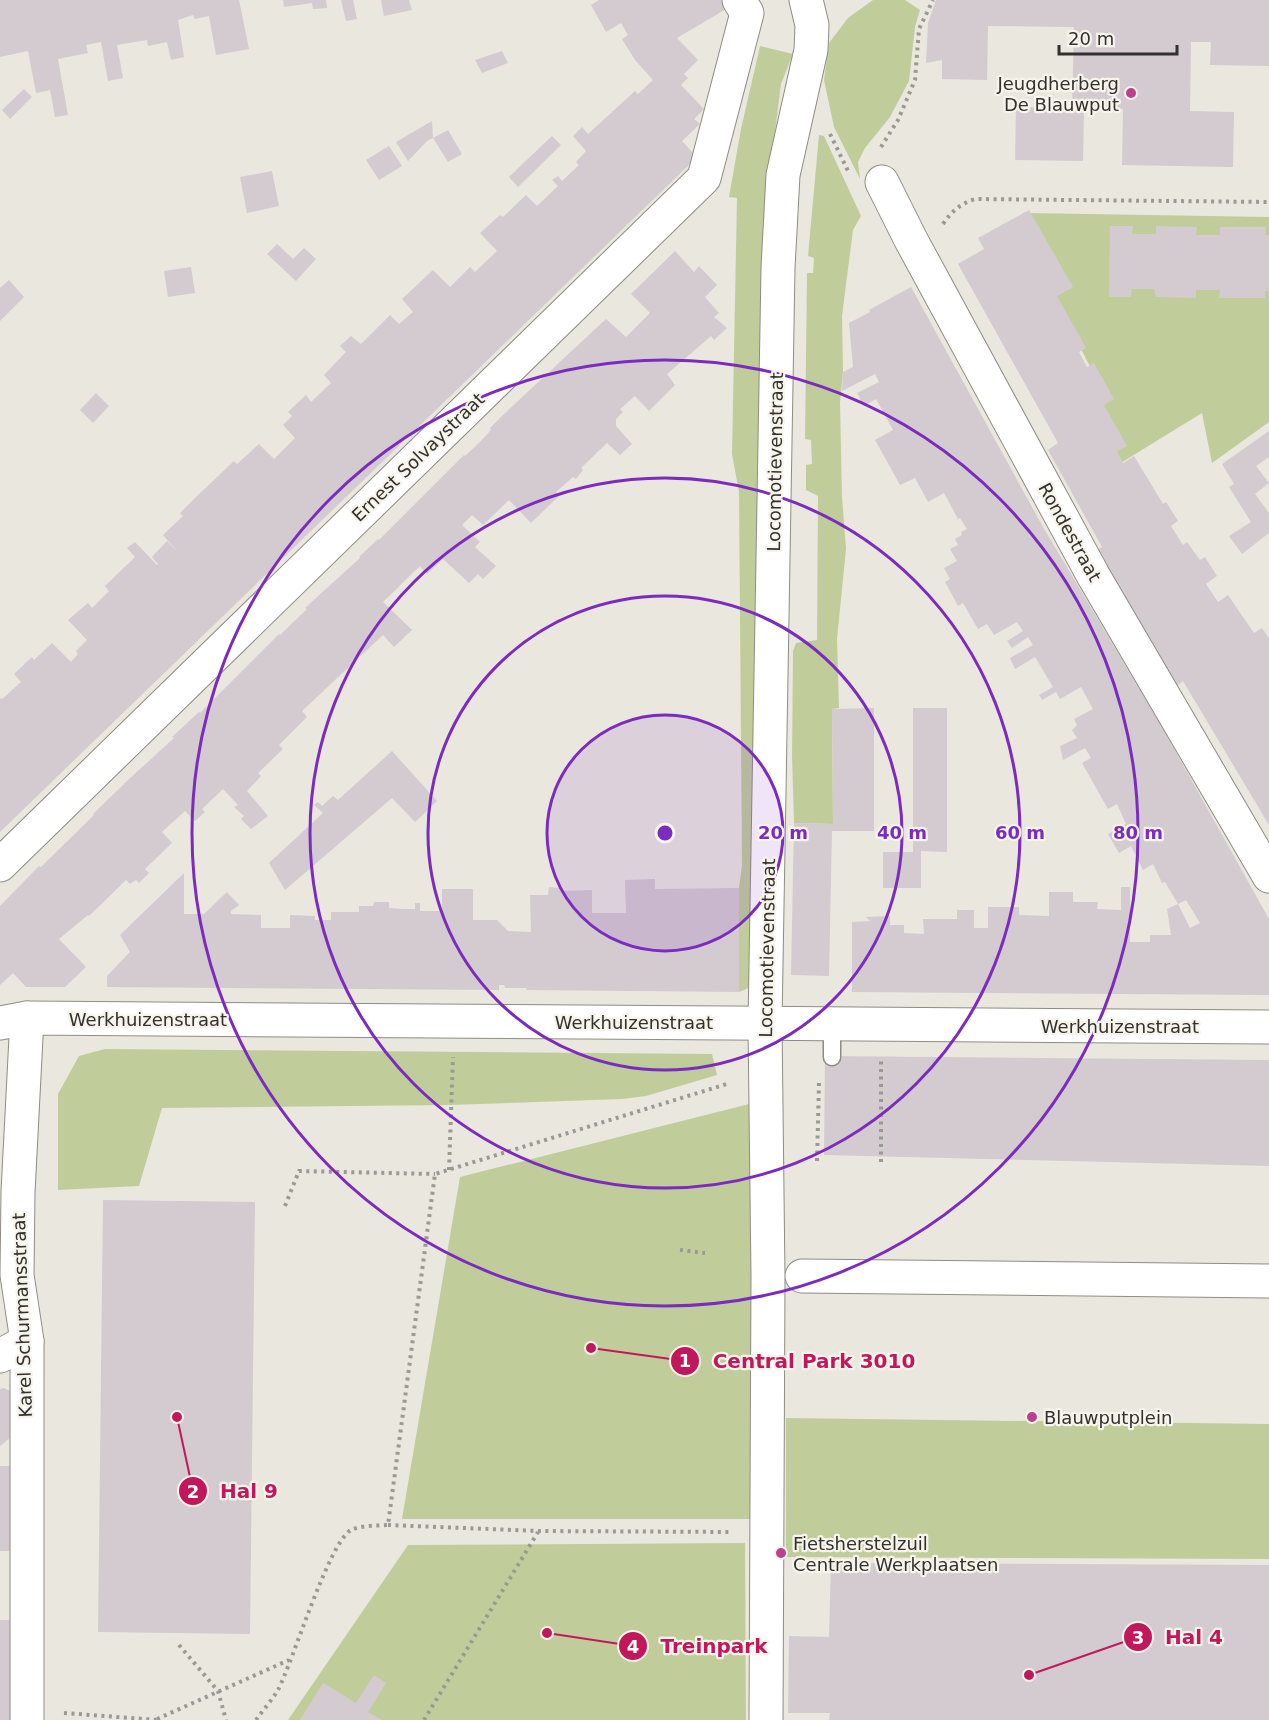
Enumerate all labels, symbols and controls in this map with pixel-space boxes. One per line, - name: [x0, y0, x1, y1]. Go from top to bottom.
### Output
- scale bar: [1059, 18, 1178, 56]
- text: 20 m: [1068, 28, 1114, 49]
- place label: Jeugdherberg De Blauwput: [996, 73, 1119, 115]
- marker: Jeugdherberg De Blauwput: [1124, 86, 1138, 100]
- street label: Locomotievenstraat: [763, 372, 787, 552]
- street label: Ernest Solvaystraat: [347, 388, 489, 526]
- street label: Rondestraat: [1034, 479, 1106, 585]
- text: 20 m: [758, 822, 808, 843]
- text: 40 m: [877, 822, 927, 843]
- text: 60 m: [995, 822, 1045, 843]
- text: 80 m: [1113, 822, 1163, 843]
- centre of rings: [655, 823, 675, 843]
- street label: Locomotievenstraat: [755, 858, 779, 1038]
- street label: Werkhuizenstraat: [69, 1009, 227, 1030]
- street label: Werkhuizenstraat: [555, 1012, 713, 1033]
- street label: Werkhuizenstraat: [1041, 1016, 1199, 1037]
- street label: Karel Schurmansstraat: [8, 1212, 36, 1418]
- callout: Central Park 3010: [670, 1342, 927, 1380]
- text: Central Park 3010: [713, 1349, 915, 1373]
- text: 1: [679, 1350, 691, 1371]
- place label: Blauwputplein: [1044, 1407, 1172, 1428]
- marker: Blauwputplein: [1025, 1410, 1039, 1424]
- callout: Hal 9: [178, 1472, 290, 1510]
- text: Hal 9: [220, 1479, 278, 1503]
- text: 2: [187, 1481, 199, 1502]
- place label: Fietsherstelzuil Centrale Werkplaatsen: [793, 1533, 998, 1575]
- marker: Fietsherstelzuil Centrale Werkplaatsen: [774, 1546, 788, 1560]
- callout: Hal 4: [1123, 1618, 1235, 1656]
- text: Hal 4: [1165, 1625, 1223, 1649]
- callout: Treinpark: [618, 1627, 779, 1665]
- text: 3: [1132, 1627, 1144, 1648]
- text: Treinpark: [661, 1634, 768, 1658]
- text: 4: [627, 1636, 639, 1657]

